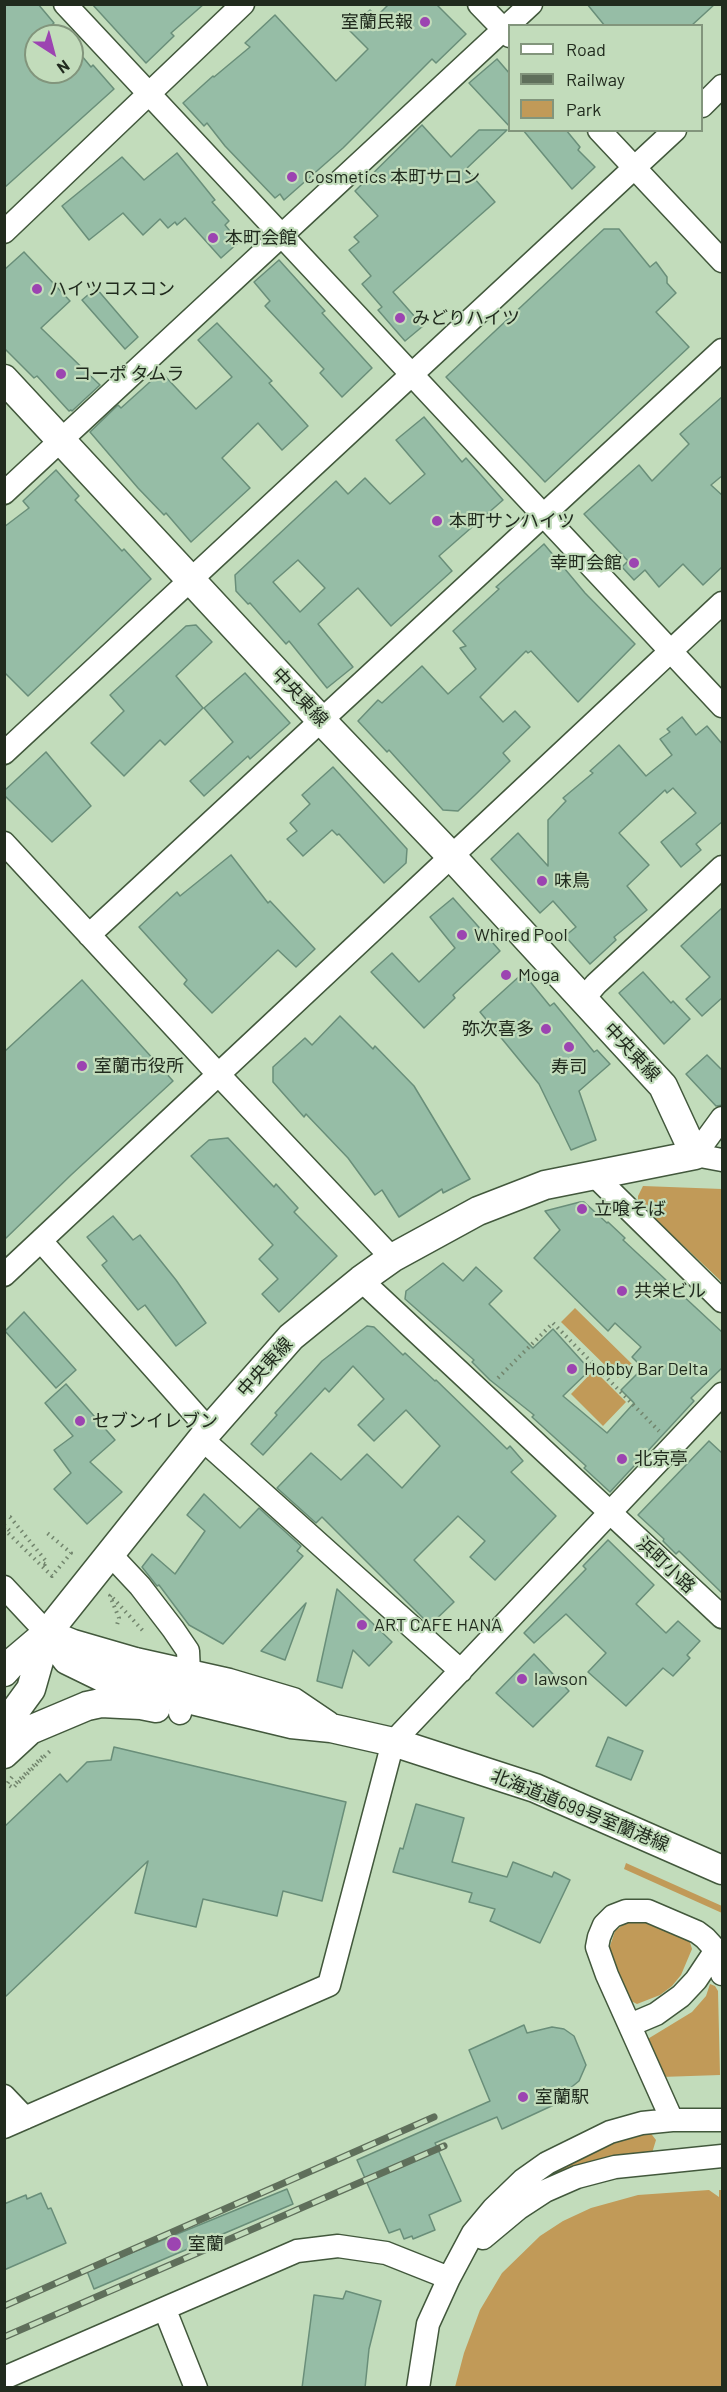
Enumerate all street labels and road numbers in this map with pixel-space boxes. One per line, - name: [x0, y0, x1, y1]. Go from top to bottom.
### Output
- street label: 中央東線: [268, 663, 332, 731]
- street label: 中央東線: [600, 1018, 664, 1086]
- street label: 中央東線: [233, 1333, 297, 1401]
- street label: 浜町小路: [632, 1533, 700, 1597]
- street label: 北海道道699号室蘭港線: [488, 1764, 672, 1856]

